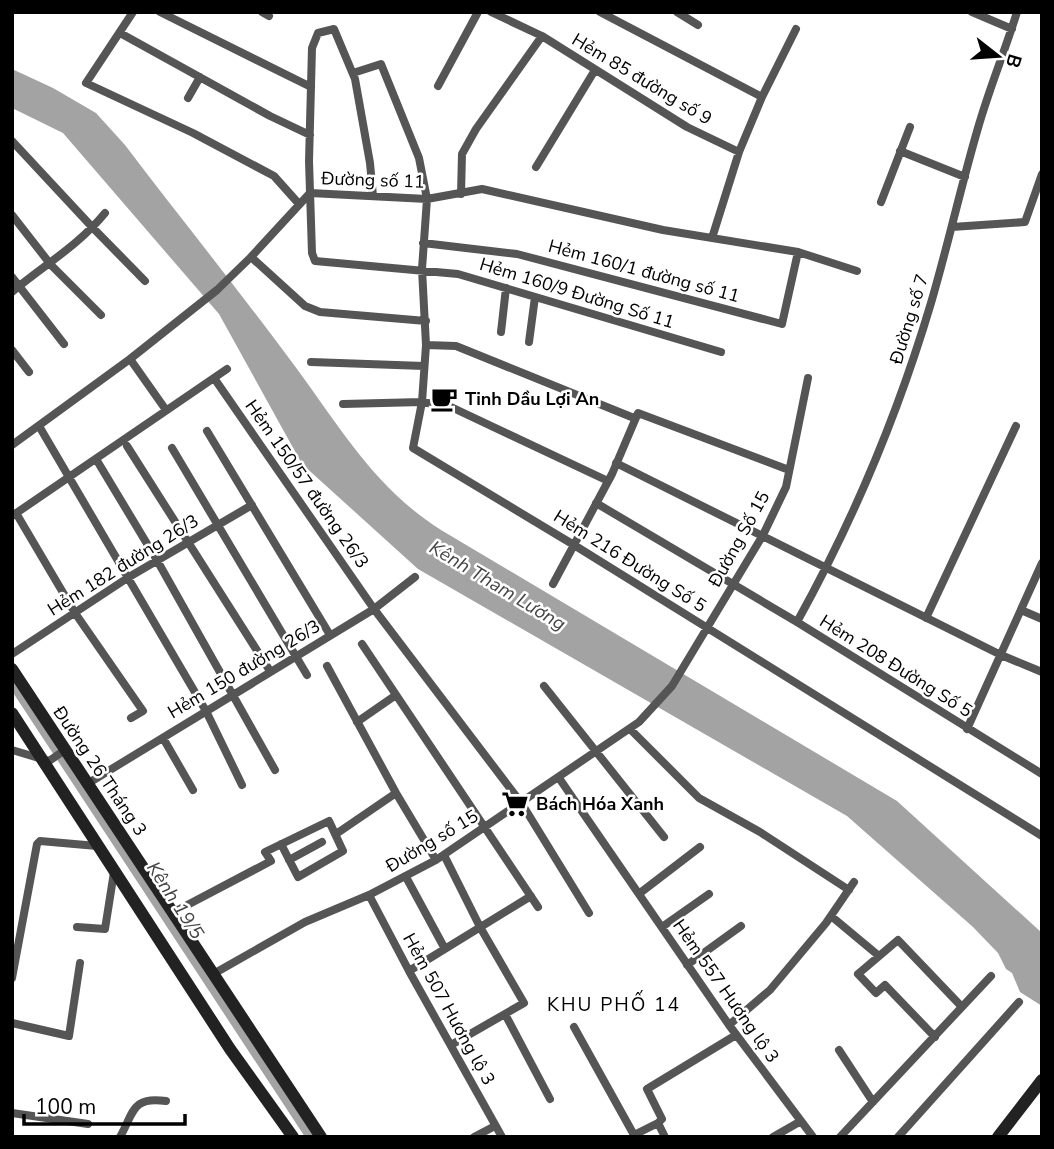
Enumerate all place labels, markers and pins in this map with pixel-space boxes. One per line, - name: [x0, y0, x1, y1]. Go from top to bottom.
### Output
- cafe icon: Tinh Dầu Lợi An: [429, 384, 459, 414]
- place label: Tinh Dầu Lợi An: [465, 387, 599, 411]
- supermarket icon: Bách Hóa Xanh: [500, 789, 530, 819]
- place label: Bách Hóa Xanh: [536, 792, 664, 816]

